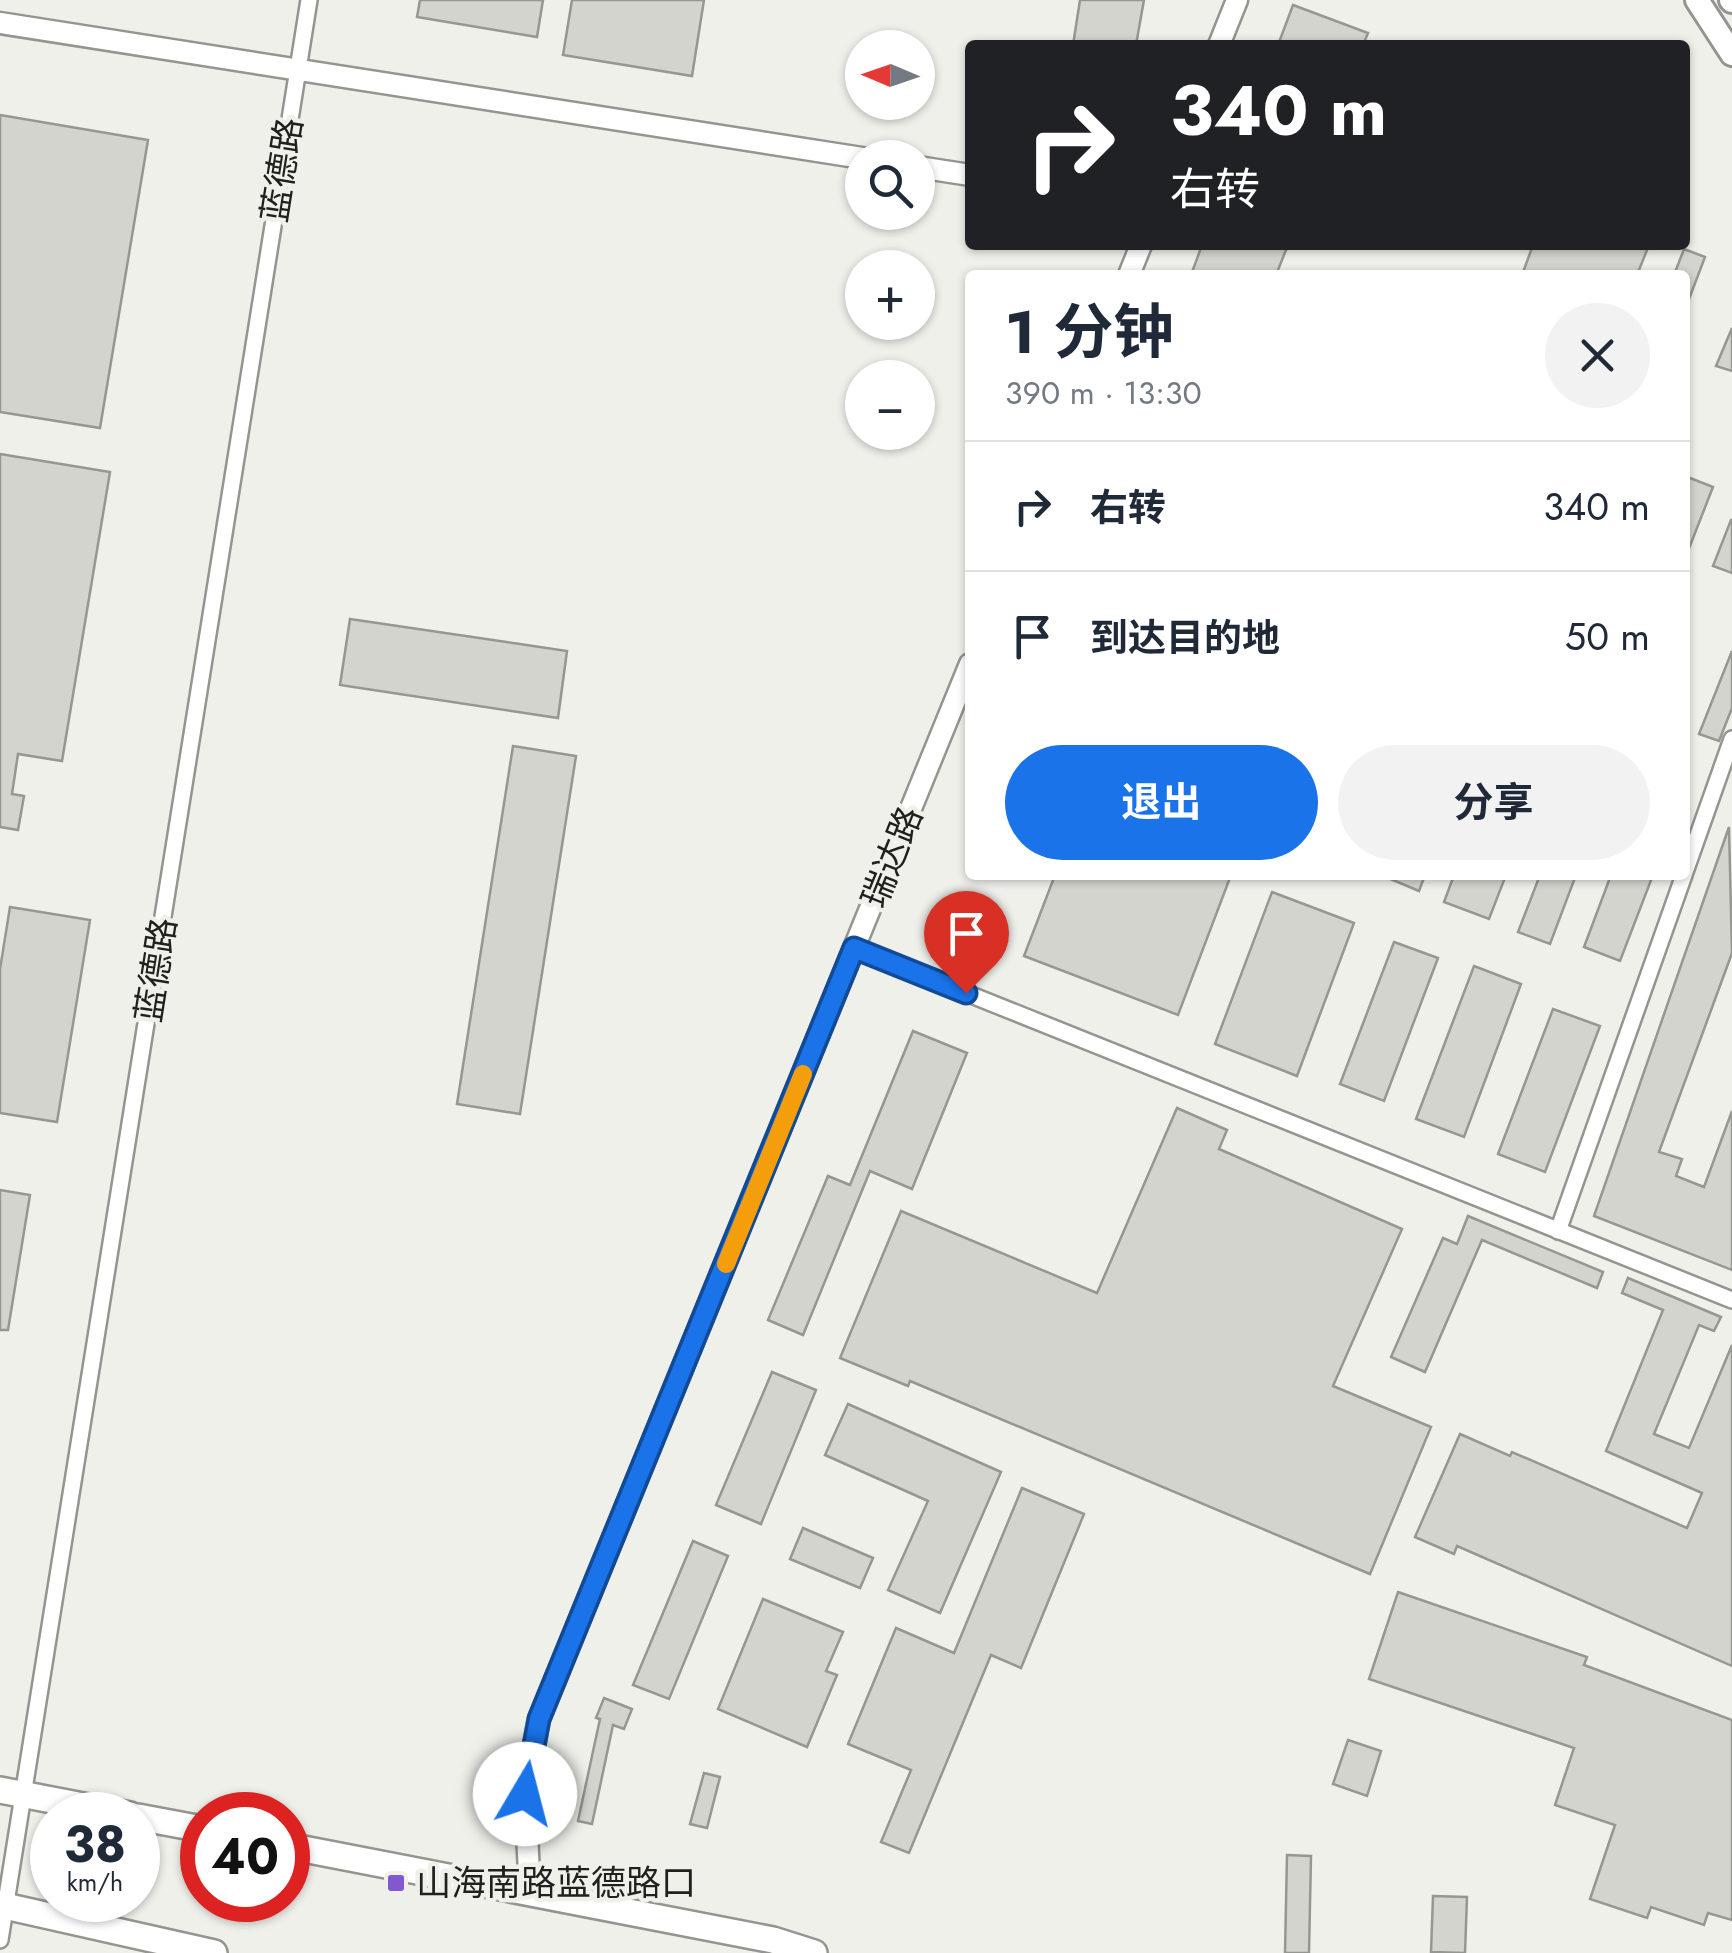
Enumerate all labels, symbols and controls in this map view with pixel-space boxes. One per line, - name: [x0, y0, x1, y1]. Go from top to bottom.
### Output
- north arrow: [845, 30, 935, 120]
- map controls: [845, 30, 935, 450]
- text: 340 m: [1170, 60, 1387, 161]
- icon: right: [1005, 80, 1135, 210]
- street label: 蓝德路: [249, 114, 315, 226]
- button: search: [845, 140, 935, 230]
- text: 右转: [1170, 157, 1260, 222]
- button: +: [845, 250, 935, 340]
- text: 1 分钟: [1005, 289, 1174, 376]
- button: close: [1545, 303, 1650, 408]
- button: −: [845, 360, 935, 450]
- text: 390 m · 13:30: [1005, 370, 1202, 416]
- icon: right: [1005, 479, 1060, 534]
- text: 340 m: [1543, 479, 1650, 534]
- text: 右转: [1090, 480, 1166, 535]
- icon: arrive: [1005, 609, 1060, 664]
- text: 50 m: [1565, 609, 1650, 664]
- text: 到达目的地: [1090, 610, 1280, 665]
- button: 退出: [1005, 745, 1318, 860]
- button: 分享: [1338, 745, 1650, 860]
- street label: 瑞达路: [849, 799, 935, 915]
- pin: [924, 891, 1009, 994]
- icon: arrive: [939, 906, 994, 961]
- street label: 蓝德路: [123, 914, 189, 1026]
- position arrow: [473, 1742, 577, 1846]
- speed limit sign: 40: [180, 1792, 310, 1922]
- text: 38: [64, 1808, 126, 1881]
- place label: 山海南路蓝德路口: [416, 1858, 696, 1908]
- text: km/h: [67, 1864, 123, 1900]
- marker: 山海南路蓝德路口: [385, 1872, 407, 1894]

